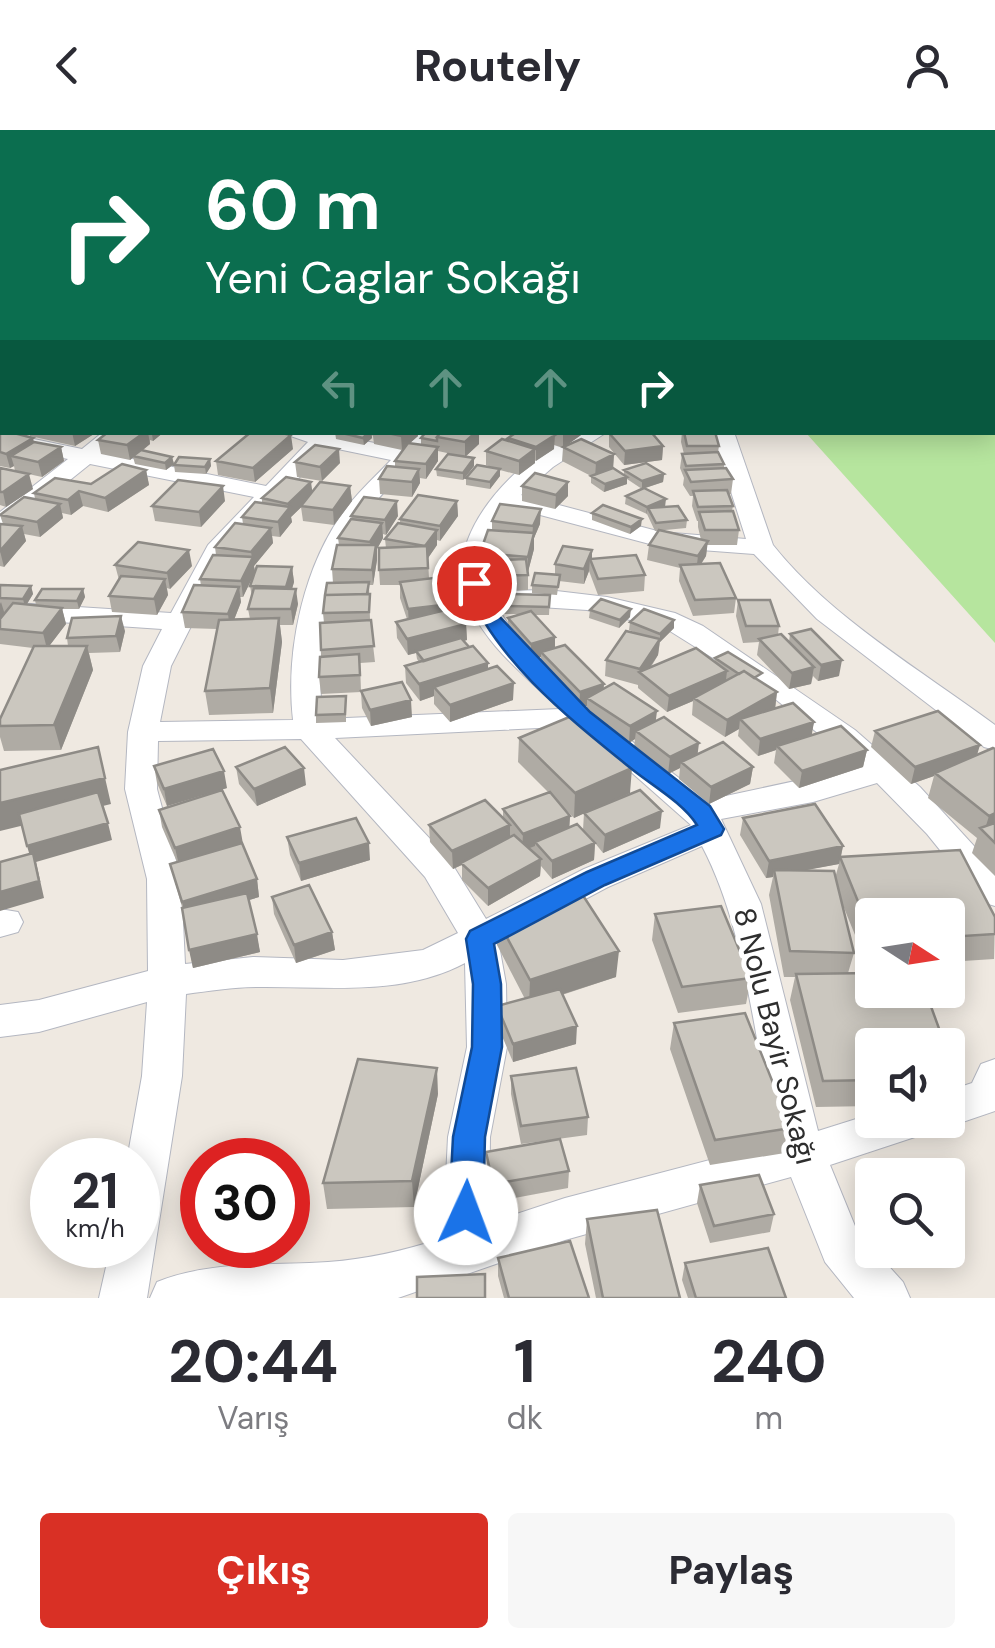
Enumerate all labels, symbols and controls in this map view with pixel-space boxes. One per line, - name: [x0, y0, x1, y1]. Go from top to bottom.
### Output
- text: Routely: [414, 36, 581, 95]
- icon: back: [40, 38, 95, 93]
- icon: person: [900, 38, 955, 93]
- text: 60 m: [205, 160, 381, 251]
- icon: right: [40, 170, 170, 300]
- text: Yeni Caglar Sokağı: [205, 248, 580, 307]
- icon: left: [313, 360, 368, 415]
- icon: ahead: [418, 360, 473, 415]
- icon: ahead: [523, 360, 578, 415]
- icon: right: [628, 360, 683, 415]
- pin: [432, 541, 517, 626]
- icon: arrive: [447, 556, 502, 611]
- north arrow: [855, 898, 965, 1008]
- map controls: [855, 898, 965, 1268]
- street label: 8 Nolu Bayir Sokağı: [725, 904, 826, 1168]
- button: sound: [855, 1028, 965, 1138]
- speed limit sign: 30: [180, 1138, 310, 1268]
- text: 21: [71, 1158, 119, 1224]
- button: search: [855, 1158, 965, 1268]
- position arrow: [414, 1161, 518, 1265]
- text: km/h: [65, 1212, 125, 1245]
- text: 20:44: [168, 1322, 338, 1401]
- text: 1: [514, 1322, 536, 1401]
- text: 240: [711, 1322, 827, 1401]
- text: Varış: [217, 1397, 289, 1439]
- text: dk: [507, 1397, 543, 1439]
- text: m: [755, 1397, 783, 1439]
- button: Çıkış: [40, 1513, 488, 1628]
- button: Paylaş: [508, 1513, 955, 1628]

